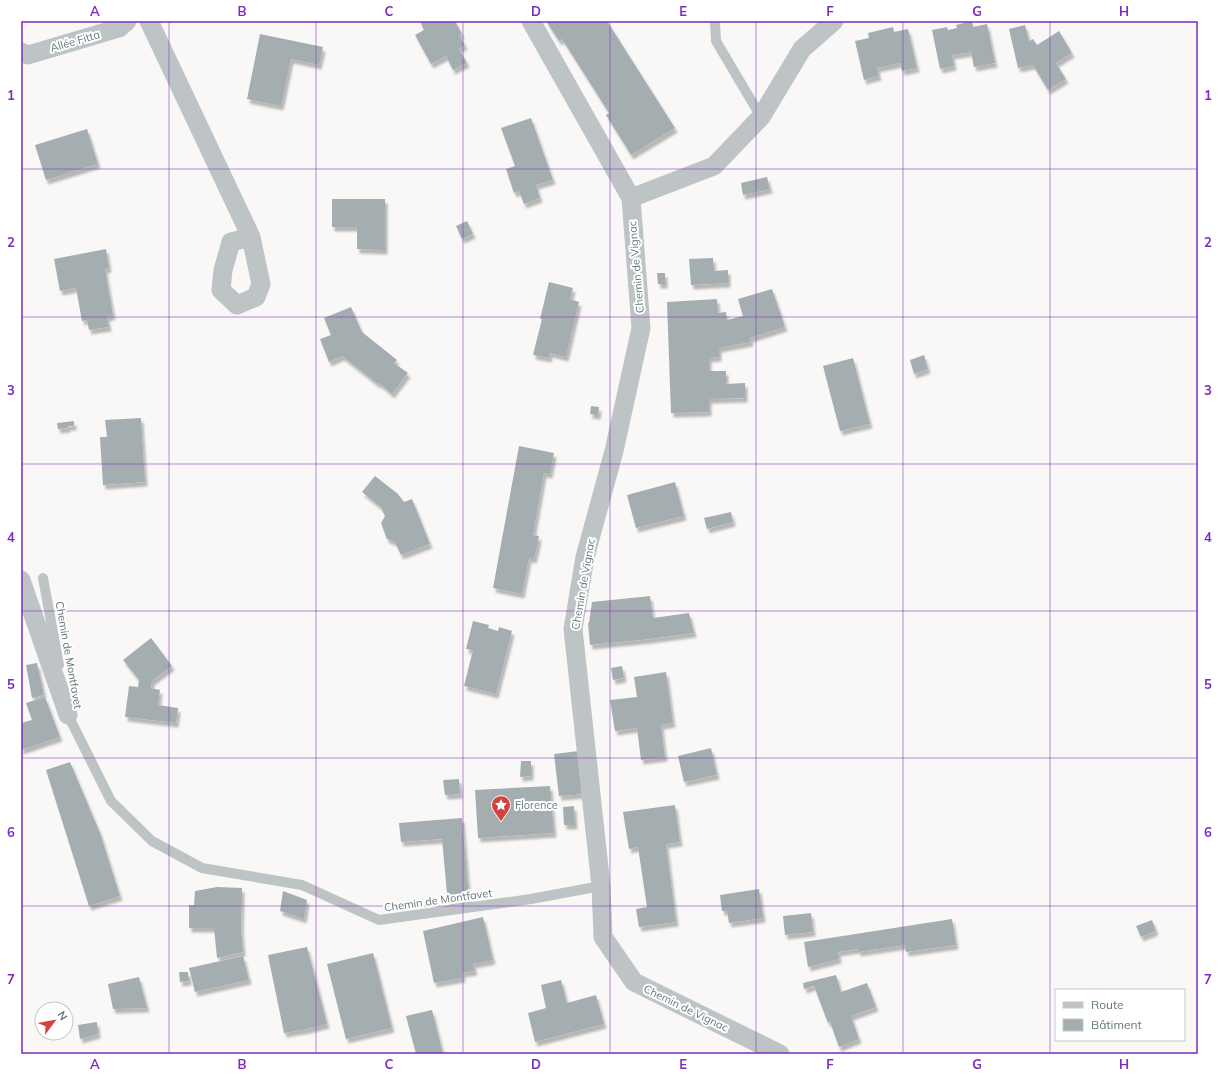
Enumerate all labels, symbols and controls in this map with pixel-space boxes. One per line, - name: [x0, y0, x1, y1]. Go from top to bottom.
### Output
- text: A: [90, 3, 100, 19]
- text: B: [238, 3, 247, 19]
- text: C: [385, 3, 394, 19]
- text: D: [531, 3, 541, 19]
- text: E: [679, 3, 687, 19]
- text: F: [826, 3, 834, 19]
- text: G: [972, 3, 982, 19]
- text: H: [1119, 3, 1129, 19]
- street label: Allée Fitta: [48, 27, 102, 55]
- text: 1: [7, 87, 15, 103]
- text: 1: [1204, 87, 1212, 103]
- street label: Chemin de Vignac: [625, 220, 647, 314]
- text: 2: [7, 234, 15, 250]
- text: 2: [1204, 234, 1212, 250]
- text: 3: [7, 382, 15, 398]
- text: 3: [1204, 382, 1212, 398]
- text: 4: [7, 529, 15, 545]
- text: 4: [1204, 529, 1212, 545]
- street label: Chemin de Vignac: [568, 537, 598, 631]
- street label: Chemin de Montfavet: [53, 600, 85, 710]
- text: 5: [7, 676, 15, 692]
- text: 5: [1204, 676, 1212, 692]
- place icon: Florence: [490, 794, 512, 822]
- place label: Florence: [515, 798, 558, 812]
- text: 6: [7, 824, 15, 840]
- text: 6: [1204, 824, 1212, 840]
- street label: Chemin de Montfavet: [383, 885, 493, 915]
- text: 7: [7, 971, 15, 987]
- text: 7: [1204, 971, 1212, 987]
- street label: Chemin de Vignac: [641, 981, 731, 1035]
- legend: [1055, 989, 1185, 1041]
- text: Route: [1091, 997, 1124, 1012]
- north arrow: [34, 1001, 74, 1041]
- text: N: [54, 1008, 71, 1023]
- text: Bâtiment: [1091, 1017, 1142, 1032]
- text: A: [90, 1056, 100, 1072]
- text: B: [238, 1056, 247, 1072]
- text: C: [385, 1056, 394, 1072]
- text: D: [531, 1056, 541, 1072]
- text: E: [679, 1056, 687, 1072]
- text: F: [826, 1056, 834, 1072]
- text: G: [972, 1056, 982, 1072]
- text: H: [1119, 1056, 1129, 1072]

